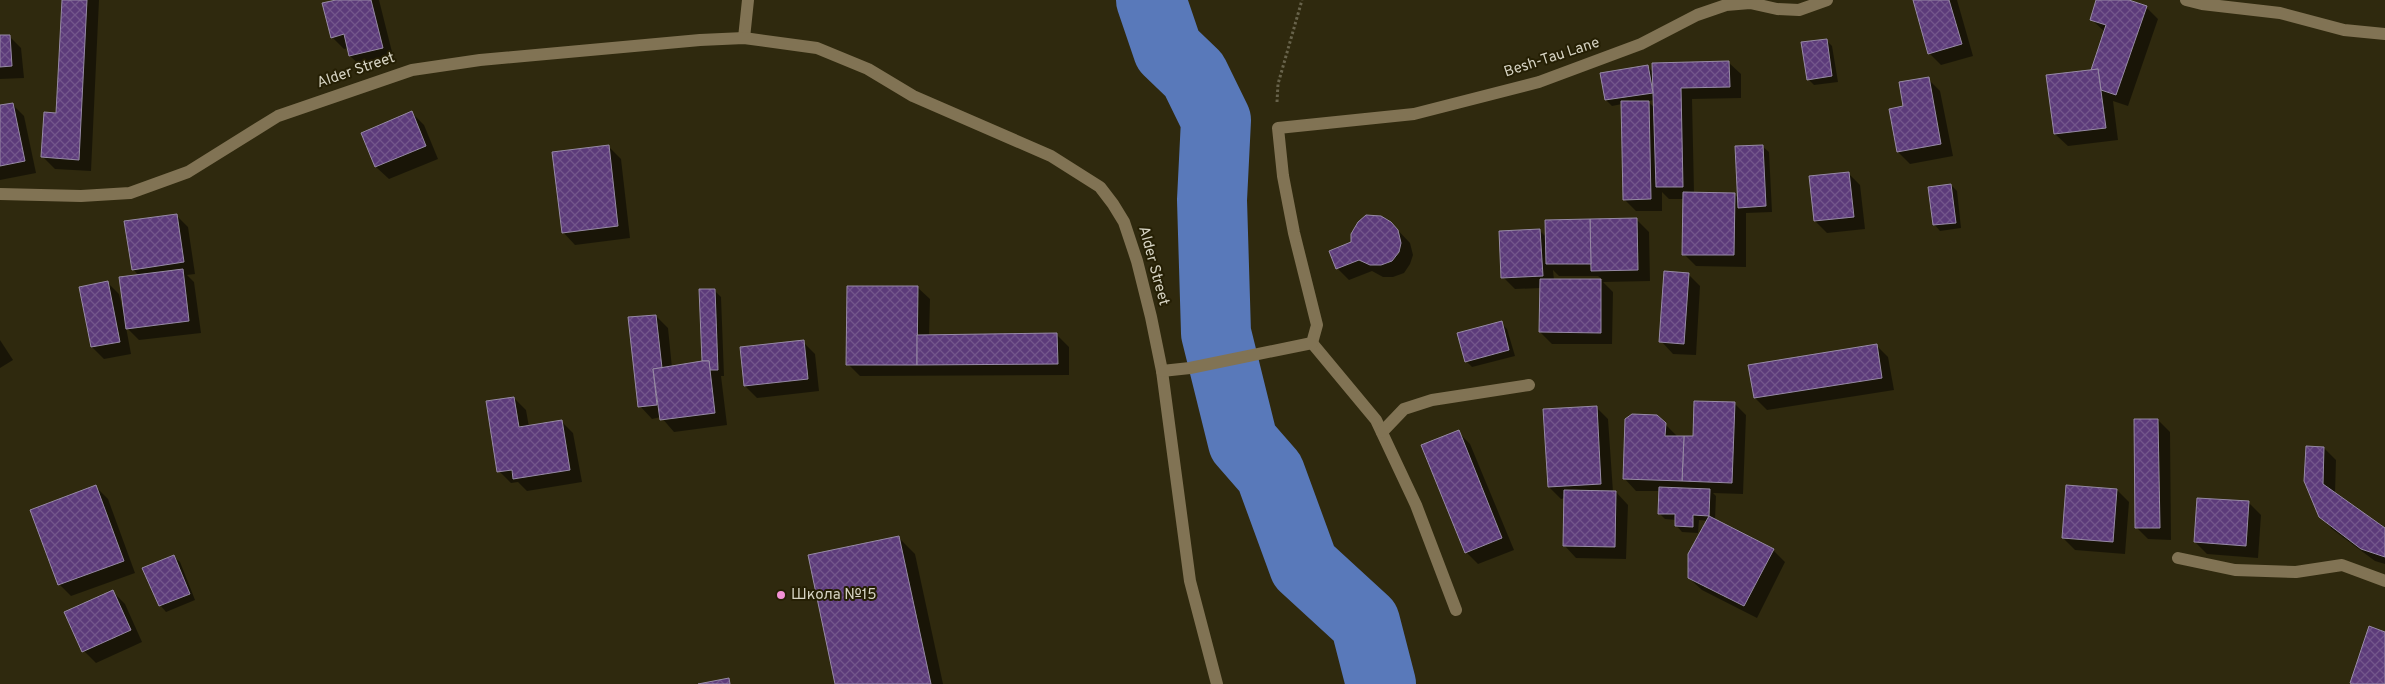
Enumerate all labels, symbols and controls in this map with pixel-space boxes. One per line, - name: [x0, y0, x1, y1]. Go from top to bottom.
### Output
- street label: Besh-Tau Lane: [1502, 34, 1602, 82]
- street label: Alder Street: [314, 49, 398, 93]
- street label: Alder Street: [1133, 224, 1173, 308]
- place label: Школа №15: [791, 586, 877, 605]
- marker: Школа №15: [775, 589, 787, 601]

